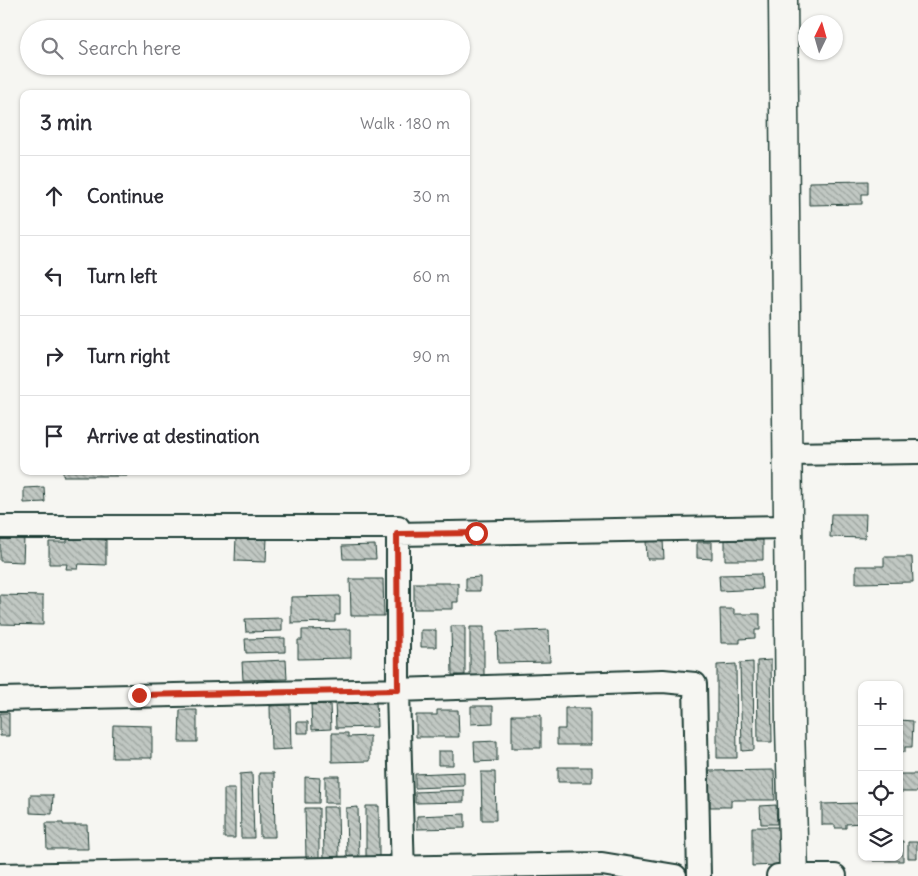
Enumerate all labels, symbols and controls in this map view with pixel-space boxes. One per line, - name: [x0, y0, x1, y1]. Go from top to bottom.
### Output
- north arrow: [798, 15, 843, 60]
- search box: [20, 20, 470, 75]
- icon: search: [38, 34, 66, 62]
- text: Search here: [78, 36, 181, 60]
- text: 3 min: [40, 109, 92, 136]
- text: Walk · 180 m: [360, 113, 450, 133]
- icon: ahead: [40, 182, 68, 210]
- text: Continue: [87, 184, 164, 208]
- text: 30 m: [413, 186, 450, 206]
- icon: left: [40, 262, 68, 290]
- text: Turn left: [87, 264, 157, 288]
- text: 60 m: [412, 266, 450, 286]
- icon: right: [40, 342, 68, 370]
- text: Turn right: [87, 344, 170, 368]
- text: 90 m: [412, 346, 450, 366]
- icon: arrive: [40, 422, 68, 450]
- text: Arrive at destination: [87, 424, 260, 448]
- route start: [465, 522, 488, 545]
- map controls: [858, 681, 903, 861]
- button: +: [858, 681, 903, 726]
- route end: [128, 684, 151, 707]
- button: −: [858, 726, 903, 771]
- button: locate: [858, 771, 903, 816]
- button: layers: [858, 816, 903, 861]

